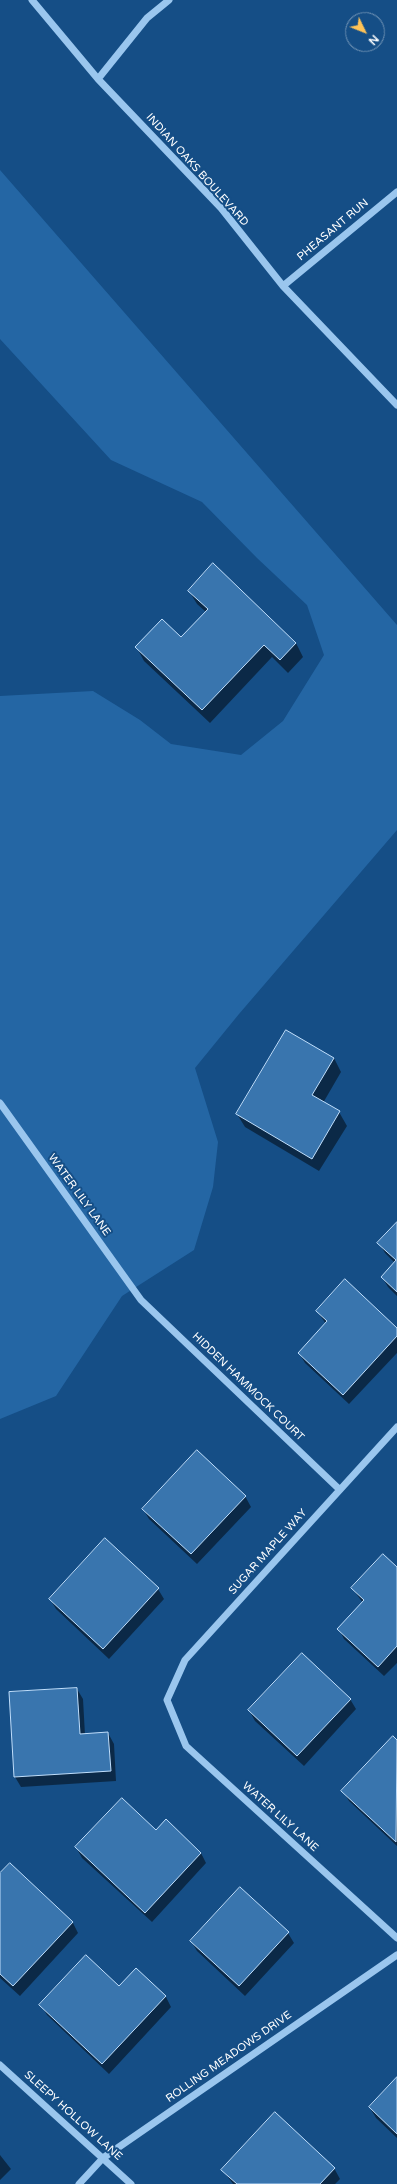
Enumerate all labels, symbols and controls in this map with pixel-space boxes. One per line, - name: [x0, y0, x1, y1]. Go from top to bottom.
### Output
- north arrow: [345, 12, 385, 52]
- text: N: [366, 32, 381, 48]
- street label: INDIAN OAKS BOULEVARD: [143, 111, 251, 229]
- street label: PHEASANT RUN: [295, 196, 371, 264]
- street label: WATER LILY LANE: [45, 1152, 113, 1238]
- street label: HIDDEN HAMMOCK COURT: [189, 1330, 307, 1444]
- street label: SUGAR MAPLE WAY: [226, 1507, 310, 1597]
- street label: WATER LILY LANE: [239, 1779, 321, 1855]
- street label: ROLLING MEADOWS DRIVE: [164, 2008, 294, 2106]
- street label: SLEEPY HOLLOW LANE: [21, 2068, 125, 2164]

